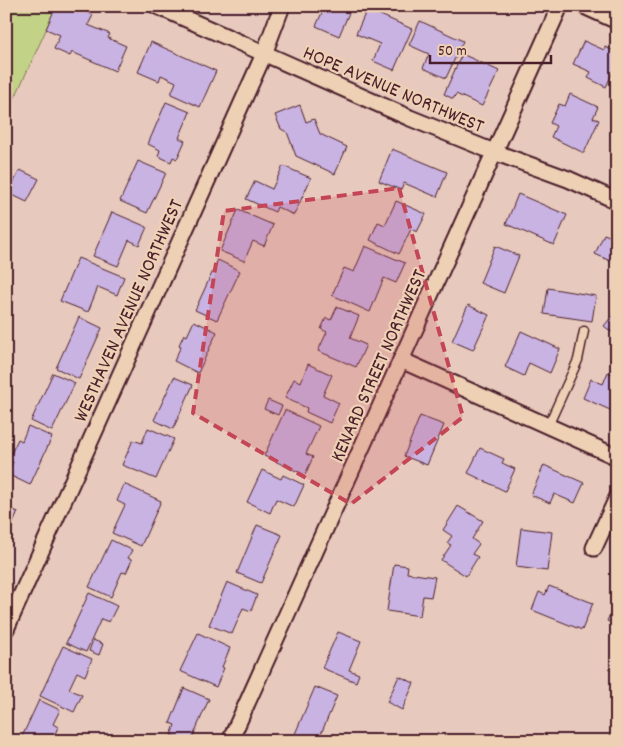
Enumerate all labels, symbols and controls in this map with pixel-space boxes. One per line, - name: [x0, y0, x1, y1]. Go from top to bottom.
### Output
- scale bar: [430, 32, 552, 64]
- street label: HOPE AVENUE NORTHWEST: [298, 40, 488, 142]
- text: 50 m: [438, 41, 467, 63]
- street label: WESTHAVEN AVENUE NORTHWEST: [68, 195, 192, 427]
- street label: KENARD STREET NORTHWEST: [325, 266, 435, 467]

